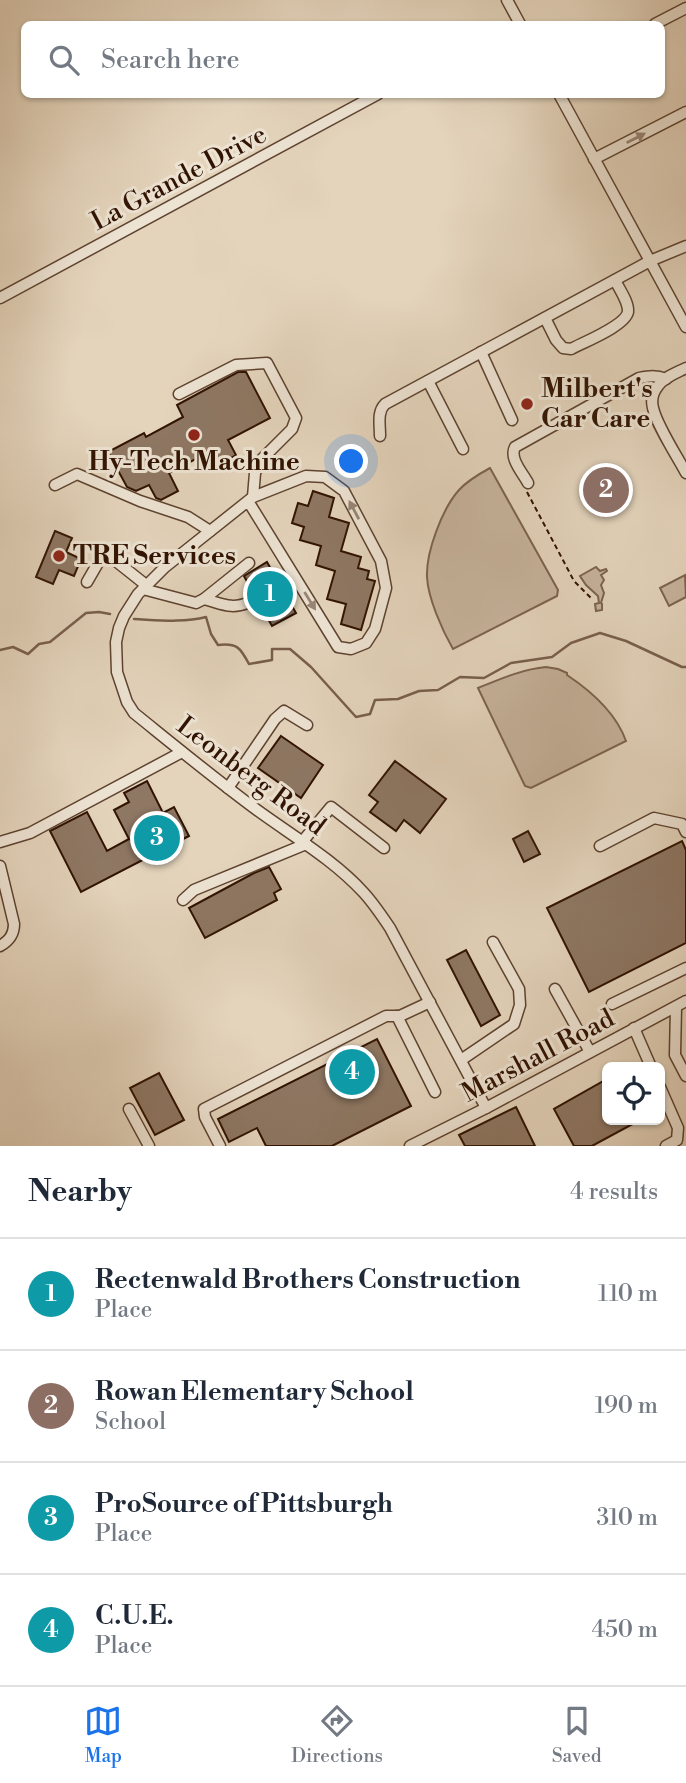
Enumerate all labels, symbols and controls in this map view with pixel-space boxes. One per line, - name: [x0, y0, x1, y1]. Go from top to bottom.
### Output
- search box: [21, 21, 665, 98]
- icon: search: [45, 41, 83, 79]
- text: Search here: [101, 44, 240, 76]
- street label: La Grande Drive: [86, 118, 272, 238]
- one-way arrow: [626, 132, 646, 143]
- place label: Milbert's Car Care: [541, 373, 653, 435]
- marker: Milbert's Car Care: [519, 396, 535, 412]
- marker: Hy-Tech Machine: [186, 427, 202, 443]
- your location: [334, 444, 368, 478]
- place label: Hy-Tech Machine: [88, 446, 300, 478]
- pin: 2: [583, 464, 629, 516]
- one-way arrow: [348, 500, 360, 520]
- place label: TRE Services: [73, 540, 236, 572]
- marker: TRE Services: [51, 548, 67, 564]
- pin: 1: [247, 568, 293, 620]
- one-way arrow: [303, 591, 316, 610]
- street label: Leonberg Road: [170, 709, 332, 843]
- pin: 3: [134, 812, 180, 864]
- street label: Marshall Road: [456, 1002, 620, 1110]
- pin: 4: [329, 1046, 375, 1098]
- map controls: [602, 1062, 665, 1125]
- button: locate: [602, 1062, 665, 1125]
- text: Nearby: [28, 1173, 132, 1211]
- text: 4 results: [570, 1178, 658, 1206]
- text: Rectenwald Brothers Construction: [95, 1264, 520, 1296]
- text: 1: [45, 1280, 57, 1308]
- text: 110 m: [598, 1280, 658, 1308]
- text: Place: [95, 1296, 152, 1324]
- text: Rowan Elementary School: [95, 1376, 414, 1408]
- text: 2: [44, 1392, 58, 1420]
- text: 190 m: [595, 1392, 658, 1420]
- text: School: [95, 1408, 166, 1436]
- text: ProSource of Pittsburgh: [95, 1488, 393, 1520]
- text: 3: [44, 1504, 58, 1532]
- text: 310 m: [597, 1504, 658, 1532]
- text: Place: [95, 1520, 152, 1548]
- text: C.U.E.: [95, 1600, 174, 1632]
- text: 4: [43, 1616, 59, 1644]
- text: 450 m: [592, 1616, 658, 1644]
- text: Place: [95, 1632, 152, 1660]
- tab: Map: [84, 1702, 122, 1768]
- tab: Directions: [291, 1702, 383, 1768]
- tab: Saved: [552, 1702, 602, 1768]

